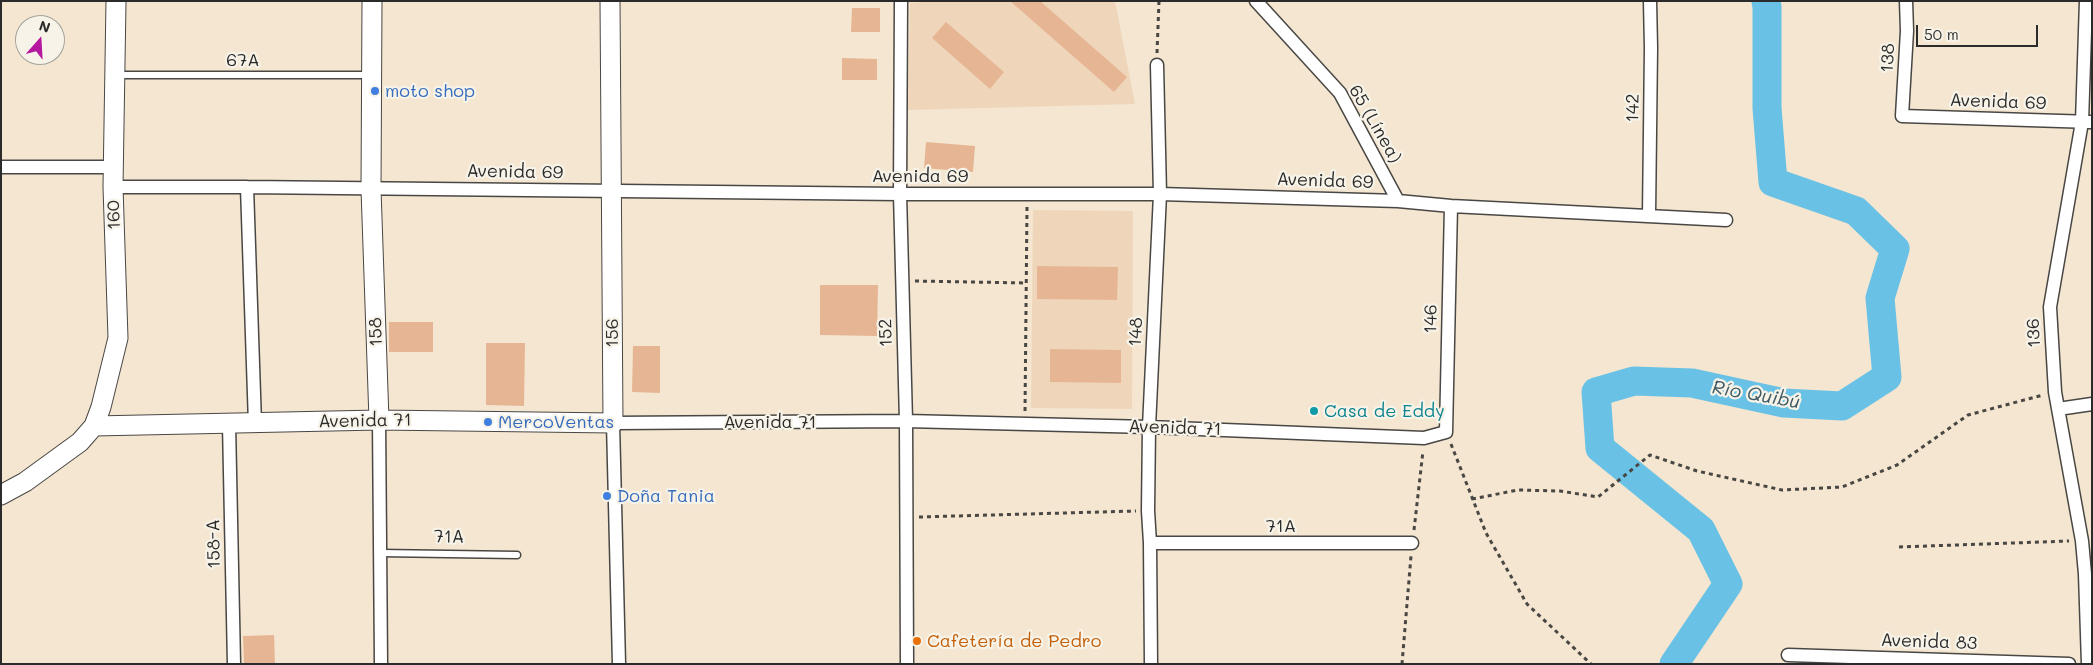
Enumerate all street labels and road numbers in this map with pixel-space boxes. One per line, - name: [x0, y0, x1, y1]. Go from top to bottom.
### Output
- street label: 138: [1876, 43, 1900, 73]
- street label: 67A: [226, 49, 260, 71]
- street label: 65 (Línea): [1344, 81, 1406, 167]
- street label: Avenida 69: [1949, 90, 2047, 114]
- street label: 142: [1622, 93, 1644, 123]
- street label: Avenida 69: [466, 160, 564, 184]
- street label: Avenida 69: [872, 165, 968, 187]
- street label: Avenida 69: [1276, 169, 1374, 193]
- street label: 160: [103, 200, 125, 230]
- street label: 146: [1420, 304, 1442, 334]
- street label: 158: [365, 317, 387, 347]
- street label: 148: [1124, 317, 1148, 347]
- street label: 156: [601, 318, 623, 348]
- street label: 152: [875, 318, 897, 348]
- street label: 136: [2022, 318, 2046, 348]
- street label: Avenida 71: [318, 409, 412, 433]
- street label: Avenida 71: [723, 411, 817, 433]
- street label: Avenida 71: [1128, 416, 1222, 440]
- street label: 71A: [1266, 515, 1296, 537]
- street label: 158-A: [203, 519, 225, 569]
- street label: 71A: [434, 526, 464, 548]
- street label: Avenida 83: [1880, 630, 1978, 654]

